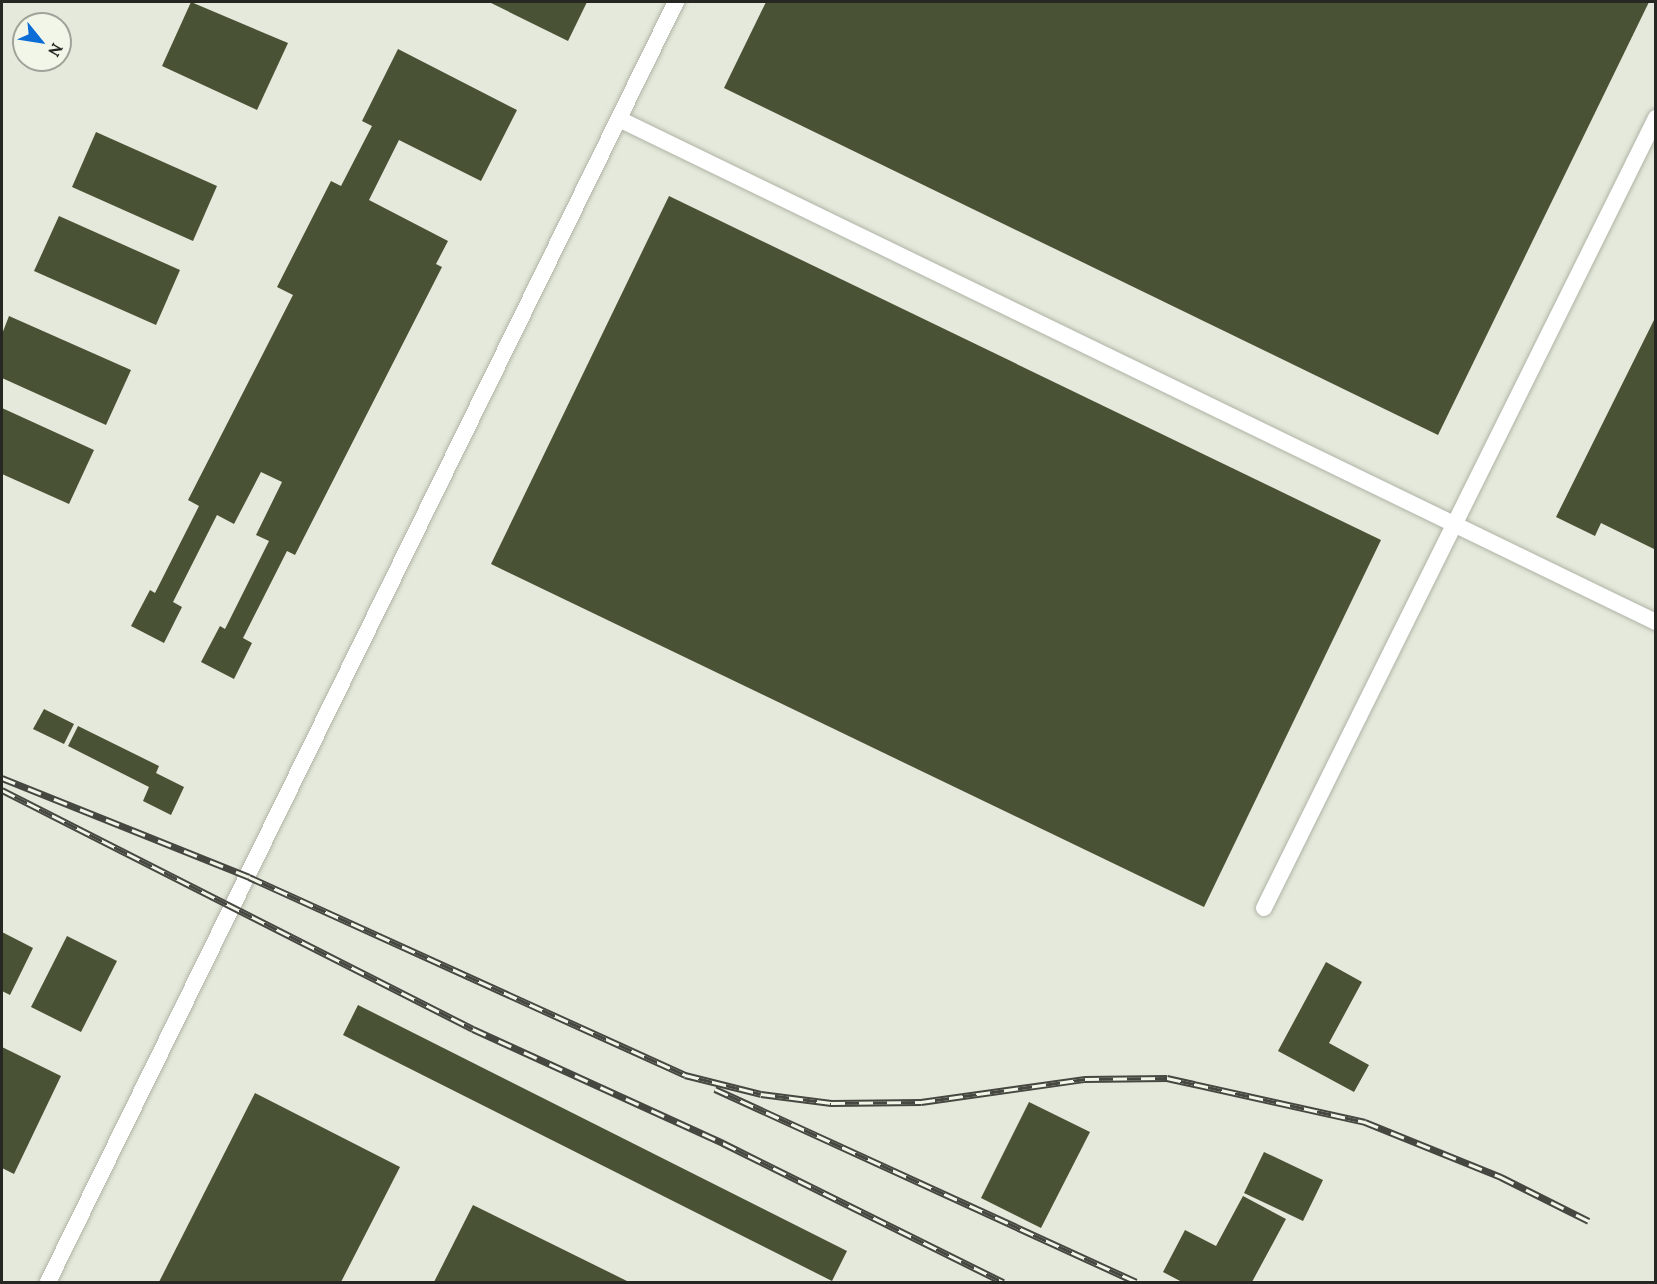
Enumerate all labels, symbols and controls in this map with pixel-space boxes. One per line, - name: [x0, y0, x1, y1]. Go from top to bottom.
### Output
- north arrow: [12, 12, 72, 72]
- text: N: [44, 40, 68, 60]

